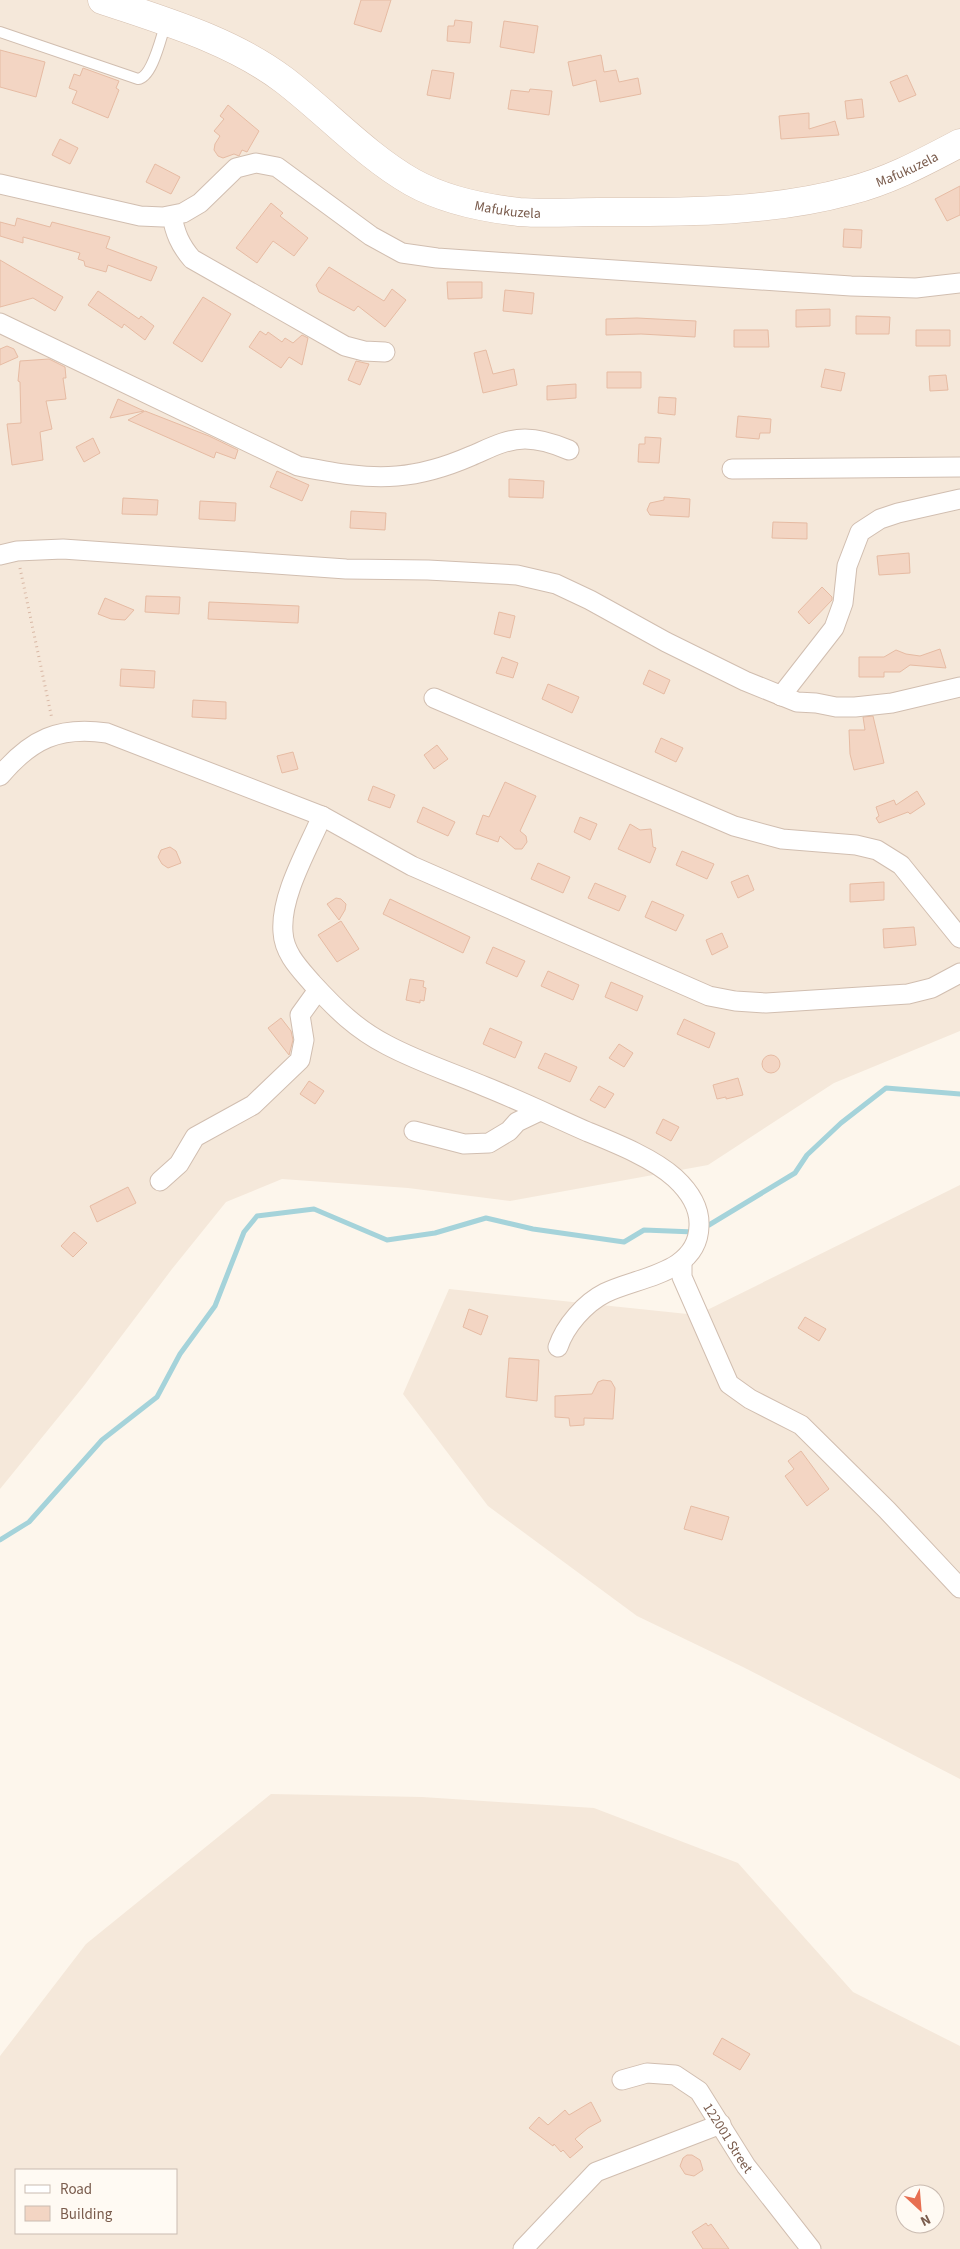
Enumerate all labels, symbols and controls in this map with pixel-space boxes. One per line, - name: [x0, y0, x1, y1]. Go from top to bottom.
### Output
- street label: Mafukuzela: [873, 147, 942, 193]
- street label: Mafukuzela: [473, 196, 541, 224]
- street label: 122001 Street: [698, 2099, 757, 2178]
- legend: [15, 2169, 178, 2234]
- text: Road: [60, 2179, 92, 2200]
- north arrow: [895, 2184, 945, 2234]
- text: Building: [60, 2204, 113, 2225]
- text: N: [917, 2209, 934, 2231]

